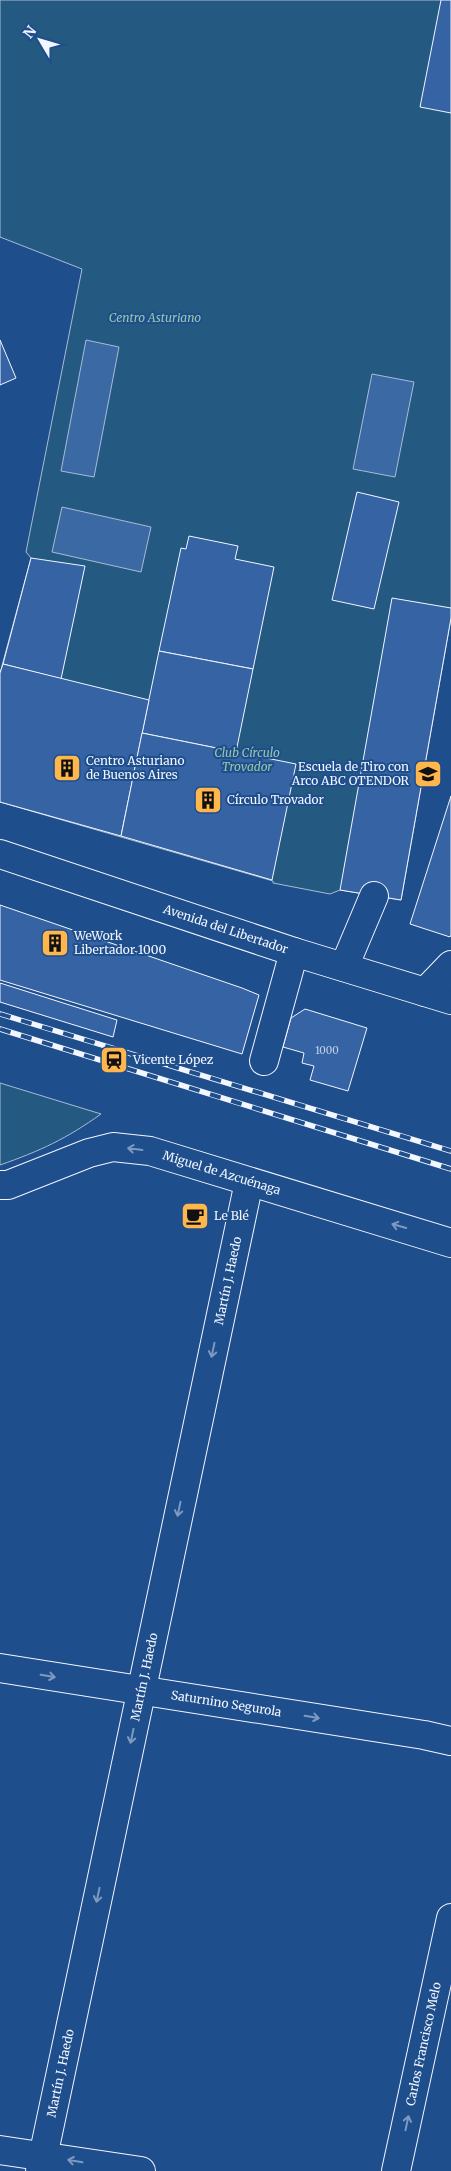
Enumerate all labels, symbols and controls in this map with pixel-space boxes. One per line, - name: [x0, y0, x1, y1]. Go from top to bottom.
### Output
- north arrow: [15, 15, 65, 65]
- text: N: [19, 22, 40, 42]
- park label: Centro Asturiano: [109, 310, 201, 325]
- park label: Club Círculo Trovador: [214, 745, 280, 774]
- building icon: Centro Asturiano de Buenos Aires: [52, 753, 82, 783]
- place label: Centro Asturiano de Buenos Aires: [86, 753, 185, 782]
- place label: Escuela de Tiro con Arco ABC OTENDOR: [291, 759, 410, 788]
- school or university icon: Escuela de Tiro con Arco ABC OTENDOR: [413, 759, 443, 789]
- building icon: Círculo Trovador: [193, 785, 223, 815]
- place label: Círculo Trovador: [227, 792, 325, 807]
- street label: Avenida del Libertador: [161, 901, 291, 957]
- building icon: WeWork Libertador 1000: [40, 928, 70, 958]
- place label: WeWork Libertador 1000: [73, 928, 167, 957]
- house number: 1000: [315, 1044, 339, 1057]
- station icon: Vicente López: [99, 1045, 129, 1075]
- place label: Vicente López: [132, 1052, 214, 1067]
- one-way arrow: [128, 1144, 144, 1154]
- street label: Miguel de Azcuénaga: [161, 1147, 283, 1198]
- cafe icon: Le Blé: [180, 1201, 210, 1231]
- place label: Le Blé: [214, 1208, 249, 1223]
- one-way arrow: [392, 1221, 408, 1231]
- street label: Martín J. Haedo: [211, 1235, 244, 1326]
- one-way arrow: [208, 1341, 217, 1357]
- one-way arrow: [174, 1500, 183, 1516]
- street label: Martín J. Haedo: [127, 1631, 161, 1722]
- one-way arrow: [40, 1671, 56, 1681]
- street label: Saturnino Segurola: [170, 1687, 283, 1719]
- one-way arrow: [304, 1712, 320, 1722]
- one-way arrow: [127, 1728, 136, 1744]
- one-way arrow: [93, 1887, 102, 1903]
- street label: Carlos Francisco Melo: [402, 1981, 444, 2107]
- street label: Martín J. Haedo: [44, 2028, 77, 2119]
- one-way arrow: [403, 2116, 412, 2132]
- one-way arrow: [68, 2156, 84, 2166]

